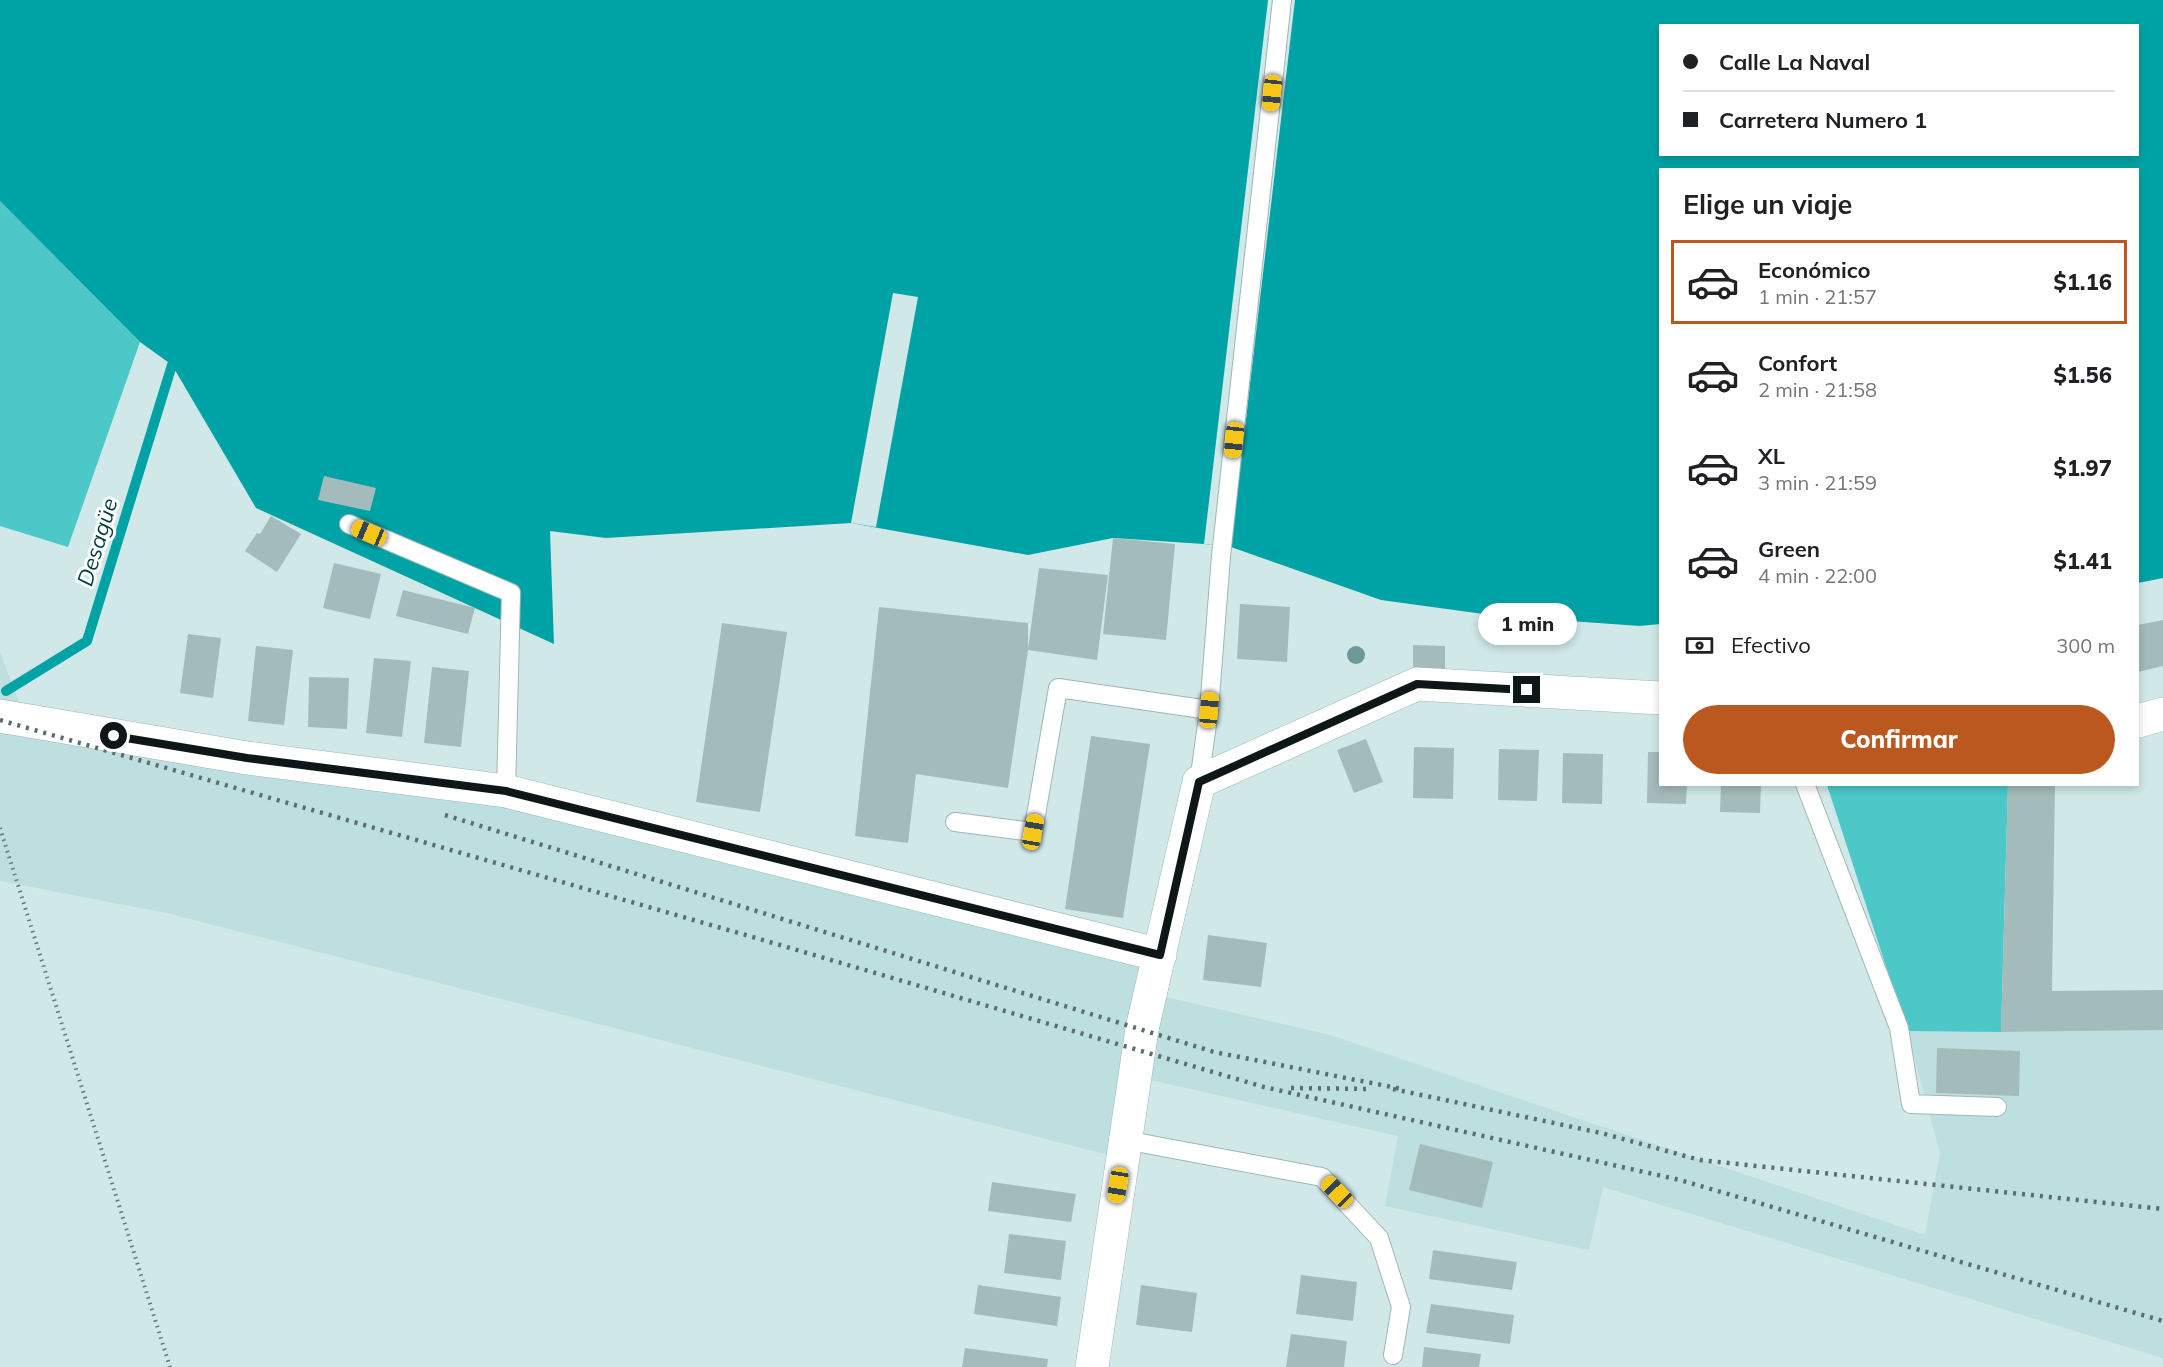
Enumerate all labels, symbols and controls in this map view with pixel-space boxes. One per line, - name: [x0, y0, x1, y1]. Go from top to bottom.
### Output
- text: Calle La Naval: [1719, 48, 1870, 76]
- car: [1261, 74, 1283, 112]
- text: Carretera Numero 1: [1719, 106, 1927, 134]
- text: Elige un viaje: [1683, 187, 1852, 221]
- icon: car: [1686, 255, 1740, 309]
- text: Económico: [1758, 256, 1871, 284]
- text: $1.16: [2053, 268, 2112, 296]
- text: 1 min · 21:57: [1758, 284, 1877, 309]
- icon: car: [1686, 348, 1740, 402]
- text: Confort: [1758, 349, 1837, 377]
- text: $1.56: [2053, 361, 2112, 389]
- text: 2 min · 21:58: [1758, 377, 1877, 402]
- car: [1223, 421, 1245, 459]
- icon: car: [1686, 441, 1740, 495]
- text: XL: [1758, 442, 1785, 470]
- text: $1.97: [2053, 454, 2112, 482]
- text: 3 min · 21:59: [1758, 470, 1877, 495]
- water label: Desagüe: [70, 495, 124, 589]
- car: [349, 518, 389, 548]
- icon: car: [1686, 534, 1740, 588]
- text: Green: [1758, 535, 1820, 563]
- text: $1.41: [2053, 547, 2112, 575]
- text: 4 min · 22:00: [1758, 563, 1877, 588]
- callout: 1 min: [1478, 603, 1576, 645]
- text: 1 min: [1501, 611, 1554, 636]
- icon: cash: [1683, 629, 1716, 662]
- text: Efectivo: [1731, 631, 1811, 659]
- text: 300 m: [2056, 633, 2115, 658]
- route end: [1513, 676, 1540, 703]
- car: [1198, 691, 1220, 729]
- button: Confirmar: [1683, 705, 2115, 774]
- route start: [100, 722, 127, 749]
- car: [1021, 813, 1045, 851]
- car: [1106, 1166, 1130, 1204]
- car: [1318, 1173, 1356, 1211]

